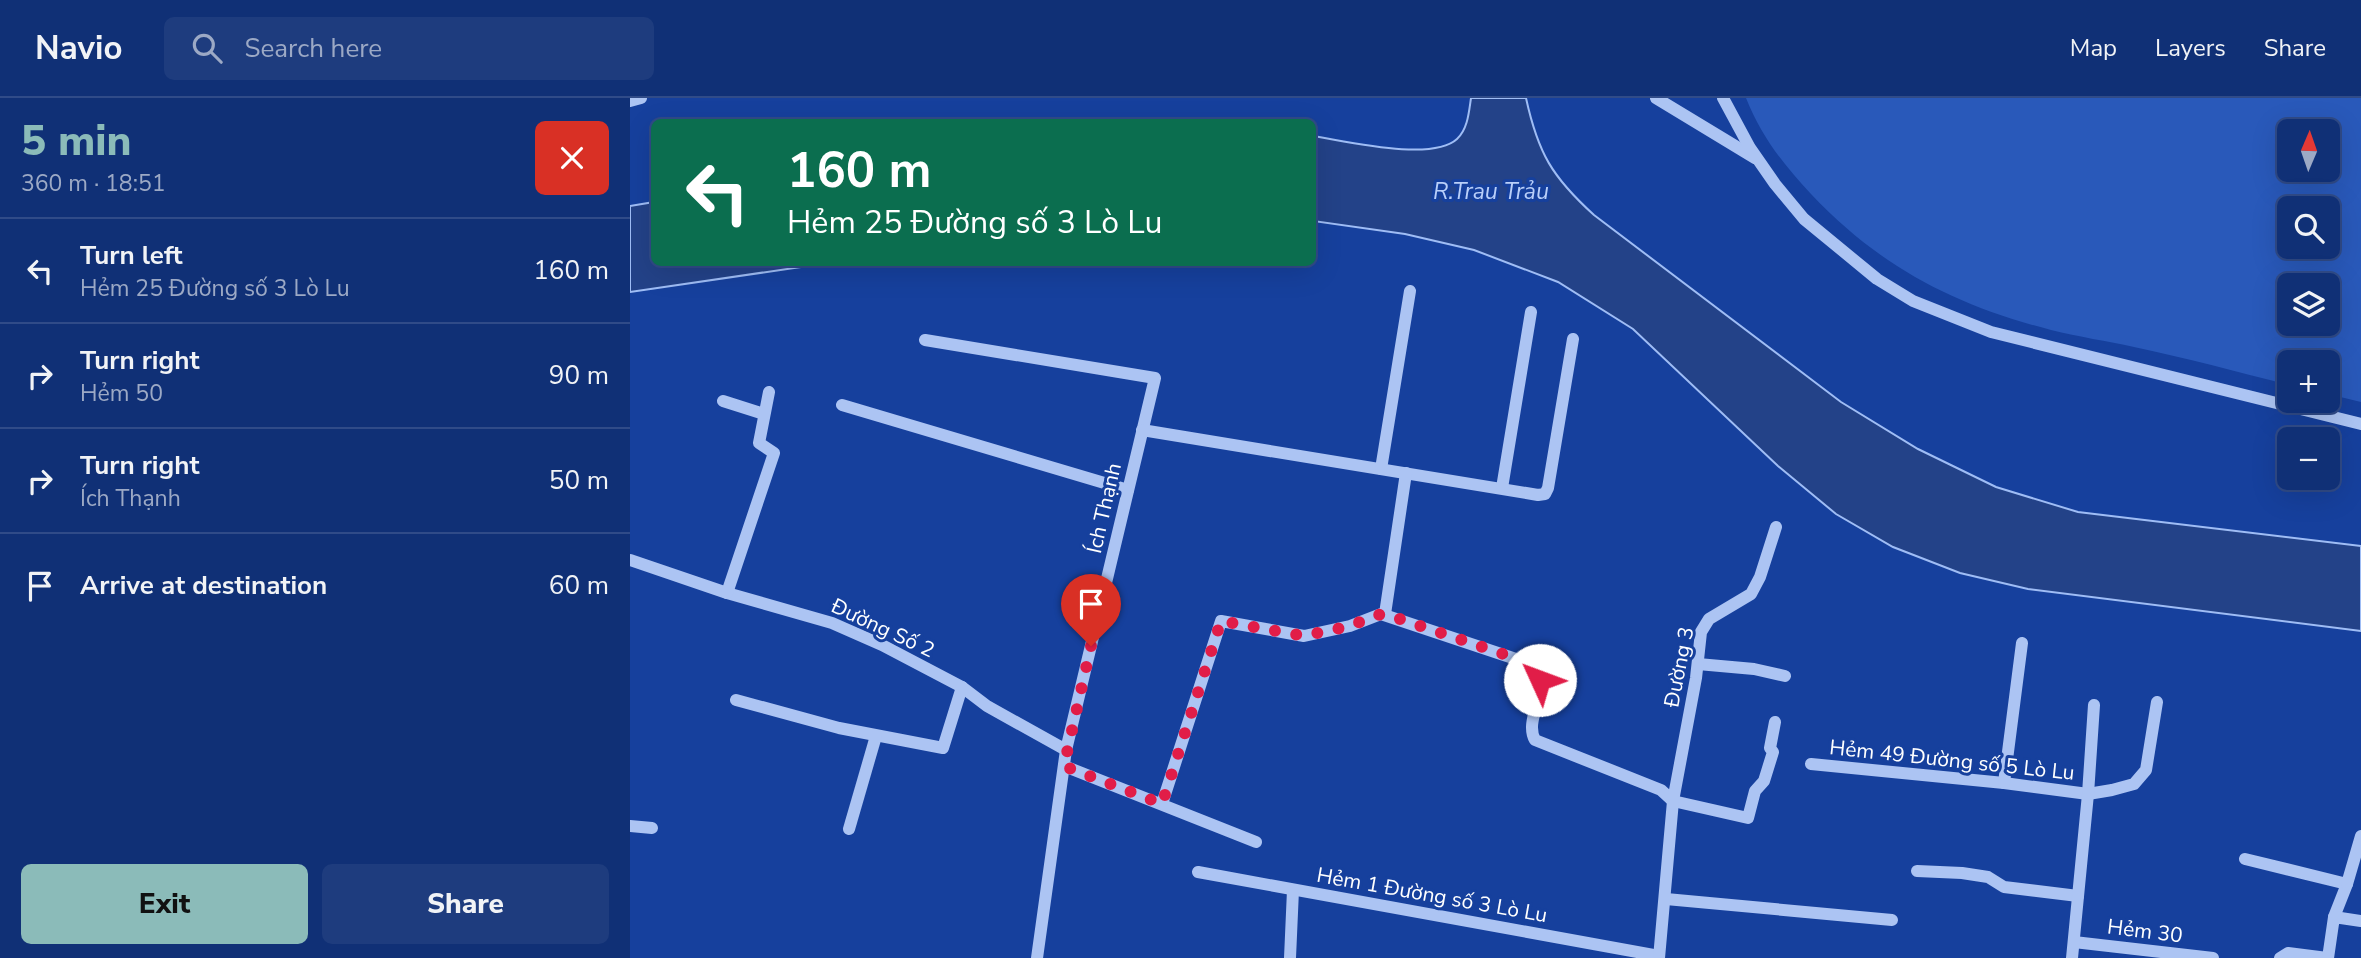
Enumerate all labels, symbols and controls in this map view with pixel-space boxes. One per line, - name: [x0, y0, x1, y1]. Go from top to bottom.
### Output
- search box: [164, 17, 654, 80]
- text: Navio: [35, 26, 122, 71]
- icon: search: [188, 29, 226, 67]
- text: Search here: [244, 31, 382, 66]
- text: Map: [2070, 32, 2117, 64]
- text: Layers: [2155, 32, 2226, 64]
- text: Share: [2264, 32, 2326, 64]
- text: 5 min: [21, 113, 131, 170]
- north arrow: [2277, 119, 2340, 182]
- map controls: [2277, 119, 2340, 490]
- button: close: [535, 121, 609, 195]
- text: 160 m: [787, 137, 931, 204]
- icon: left: [672, 147, 763, 238]
- text: 360 m · 18:51: [21, 168, 166, 199]
- water label: R.Trau Trảu: [1433, 176, 1549, 207]
- button: search: [2277, 196, 2340, 259]
- text: Hẻm 25 Đường số 3 Lò Lu: [787, 201, 1162, 244]
- text: Turn left: [80, 238, 183, 273]
- icon: left: [21, 252, 59, 290]
- text: 160 m: [533, 253, 609, 288]
- text: Hẻm 25 Đường số 3 Lò Lu: [80, 273, 350, 304]
- button: layers: [2277, 273, 2340, 336]
- text: Turn right: [80, 343, 199, 378]
- button: +: [2277, 350, 2340, 413]
- icon: right: [21, 357, 59, 395]
- text: 90 m: [549, 358, 609, 393]
- text: Hẻm 50: [80, 378, 163, 409]
- button: −: [2277, 427, 2340, 490]
- text: Turn right: [80, 448, 199, 483]
- street label: Ích Thạnh: [1080, 460, 1128, 556]
- icon: right: [21, 462, 59, 500]
- text: 50 m: [549, 463, 609, 498]
- text: Ích Thạnh: [80, 483, 181, 514]
- icon: arrive: [21, 567, 59, 605]
- text: Arrive at destination: [80, 568, 327, 603]
- text: 60 m: [549, 568, 609, 603]
- pin: [1061, 574, 1121, 646]
- icon: arrive: [1072, 585, 1110, 623]
- street label: Đường Số 2: [826, 591, 939, 664]
- street label: Đường 3: [1657, 624, 1700, 711]
- position arrow: [1503, 643, 1577, 717]
- street label: Hẻm 49 Đường số 5 Lò Lu: [1828, 733, 2076, 787]
- street label: Hẻm 1 Đường số 3 Lò Lu: [1314, 861, 1550, 929]
- button: Exit: [21, 864, 308, 944]
- button: Share: [322, 864, 609, 944]
- street label: Hẻm 30: [2106, 912, 2184, 950]

